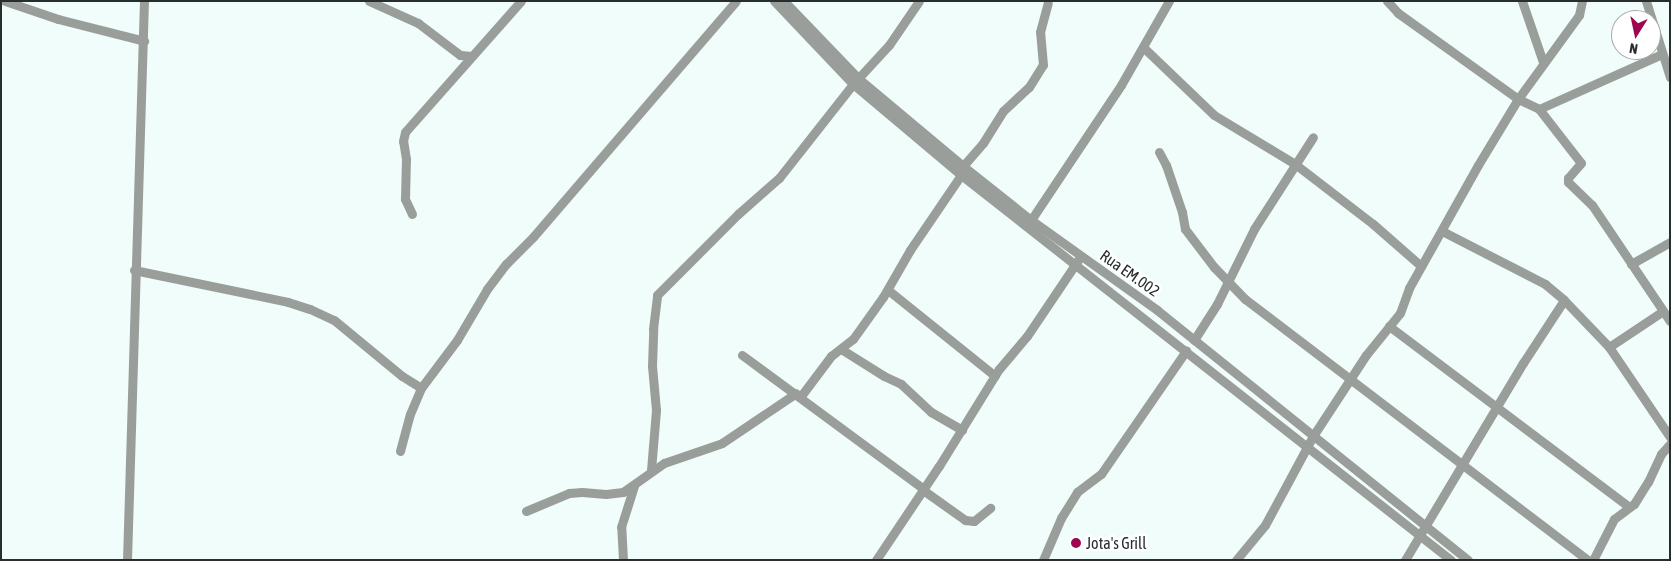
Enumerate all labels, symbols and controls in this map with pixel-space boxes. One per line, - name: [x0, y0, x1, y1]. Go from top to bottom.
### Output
- north arrow: [1611, 10, 1661, 60]
- text: N: [1628, 40, 1639, 57]
- street label: Rua EM.002: [1097, 246, 1163, 300]
- place label: Jota's Grill: [1086, 533, 1147, 553]
- marker: Jota's Grill: [1070, 537, 1082, 549]

